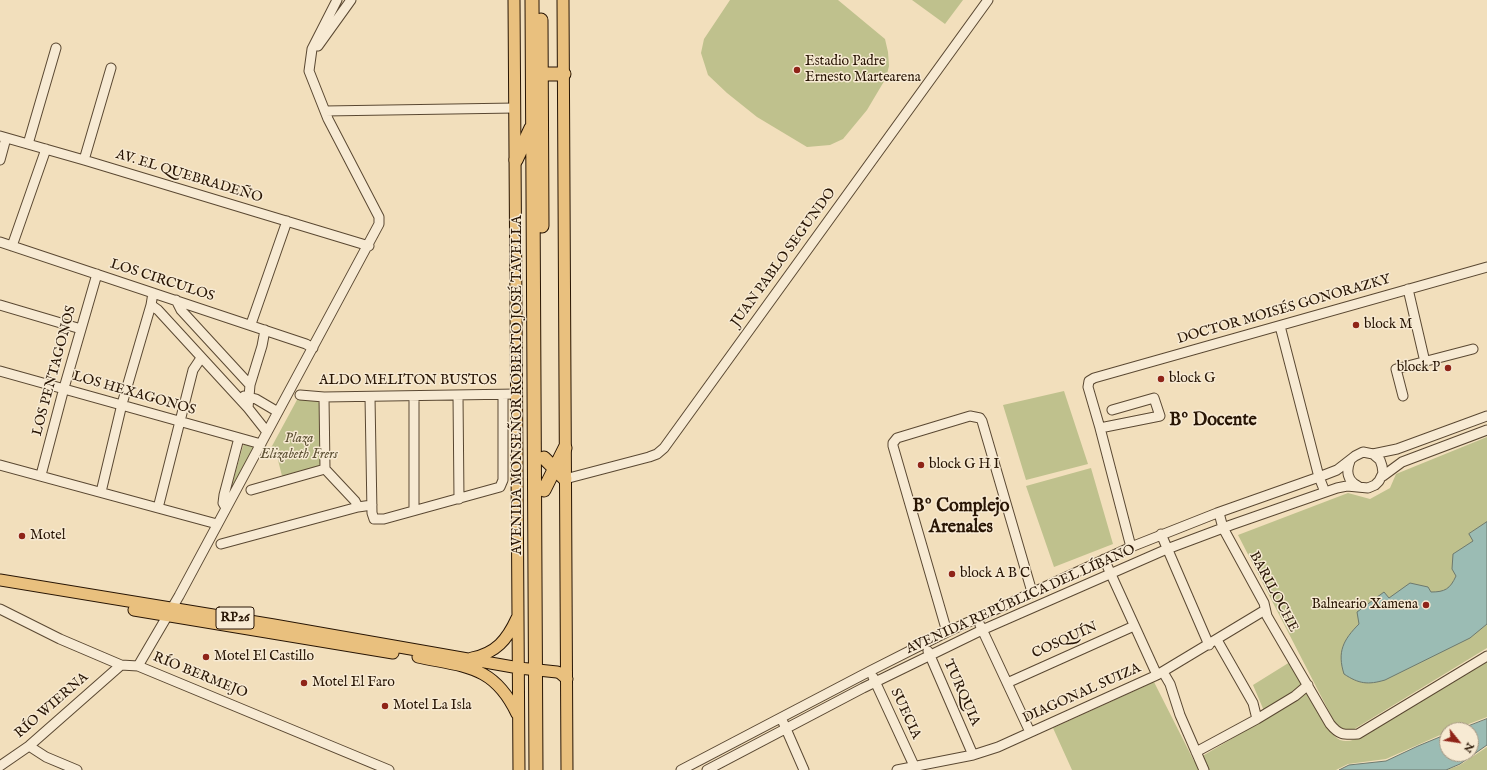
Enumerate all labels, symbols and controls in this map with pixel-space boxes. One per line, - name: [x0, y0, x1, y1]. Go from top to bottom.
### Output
- place label: Estadio Padre Ernesto Martearena: [805, 54, 921, 86]
- marker: Estadio Padre Ernesto Martearena: [792, 65, 802, 75]
- street label: AV. EL QUEBRADEÑO: [114, 147, 264, 207]
- street label: JUAN PABLO SEGUNDO: [728, 185, 840, 331]
- street label: AVENIDA MONSEÑOR ROBERTO JOSÉ TAVELLA: [510, 215, 526, 555]
- street label: LOS CIRCULOS: [108, 256, 216, 306]
- street label: DOCTOR MOISÉS GONORAZKY: [1175, 271, 1393, 349]
- street label: LOS PENTAGONOS: [30, 304, 80, 438]
- place label: block M: [1364, 317, 1412, 333]
- marker: block M: [1351, 320, 1361, 330]
- place label: block P: [1397, 360, 1440, 376]
- marker: block P: [1443, 363, 1453, 373]
- street label: LOS HEXAGONOS: [70, 368, 198, 420]
- place label: block G: [1169, 371, 1215, 387]
- street label: ALDO MELITON BUSTOS: [319, 373, 497, 389]
- marker: block G: [1156, 374, 1166, 384]
- district label: Bº Docente: [1169, 410, 1257, 432]
- park label: Plaza Elizabeth Frers: [260, 431, 338, 464]
- place label: block G H I: [929, 457, 1000, 473]
- marker: block G H I: [916, 460, 926, 470]
- district label: Bº Complejo Arenales: [913, 496, 1009, 538]
- place label: Motel: [30, 528, 66, 544]
- marker: Motel: [17, 531, 27, 541]
- street label: AVENIDA REPÚBLICA DEL LÍBANO: [904, 542, 1138, 658]
- street label: BARILOCHE: [1245, 549, 1301, 635]
- place label: block A B C: [960, 566, 1030, 582]
- marker: block A B C: [947, 569, 957, 579]
- place label: Balneario Xamena: [1311, 597, 1418, 613]
- marker: Balneario Xamena: [1421, 600, 1431, 610]
- road number: RP26: [216, 607, 254, 629]
- street label: COSQUÍN: [1030, 619, 1100, 663]
- street label: RÍO BERMEJO: [150, 649, 250, 703]
- place label: Motel El Castillo: [214, 649, 314, 665]
- marker: Motel El Castillo: [201, 652, 211, 662]
- street label: TURQUIA: [939, 657, 983, 729]
- street label: DIAGONAL SUIZA: [1020, 660, 1144, 728]
- street label: RÍO WIERNA: [12, 669, 92, 743]
- place label: Motel El Faro: [312, 675, 395, 691]
- marker: Motel El Faro: [299, 678, 309, 688]
- street label: SUECIA: [886, 686, 924, 742]
- place label: Motel La Isla: [393, 698, 472, 714]
- marker: Motel La Isla: [380, 701, 390, 711]
- north arrow: [1439, 722, 1479, 762]
- text: N: [1460, 740, 1477, 755]

